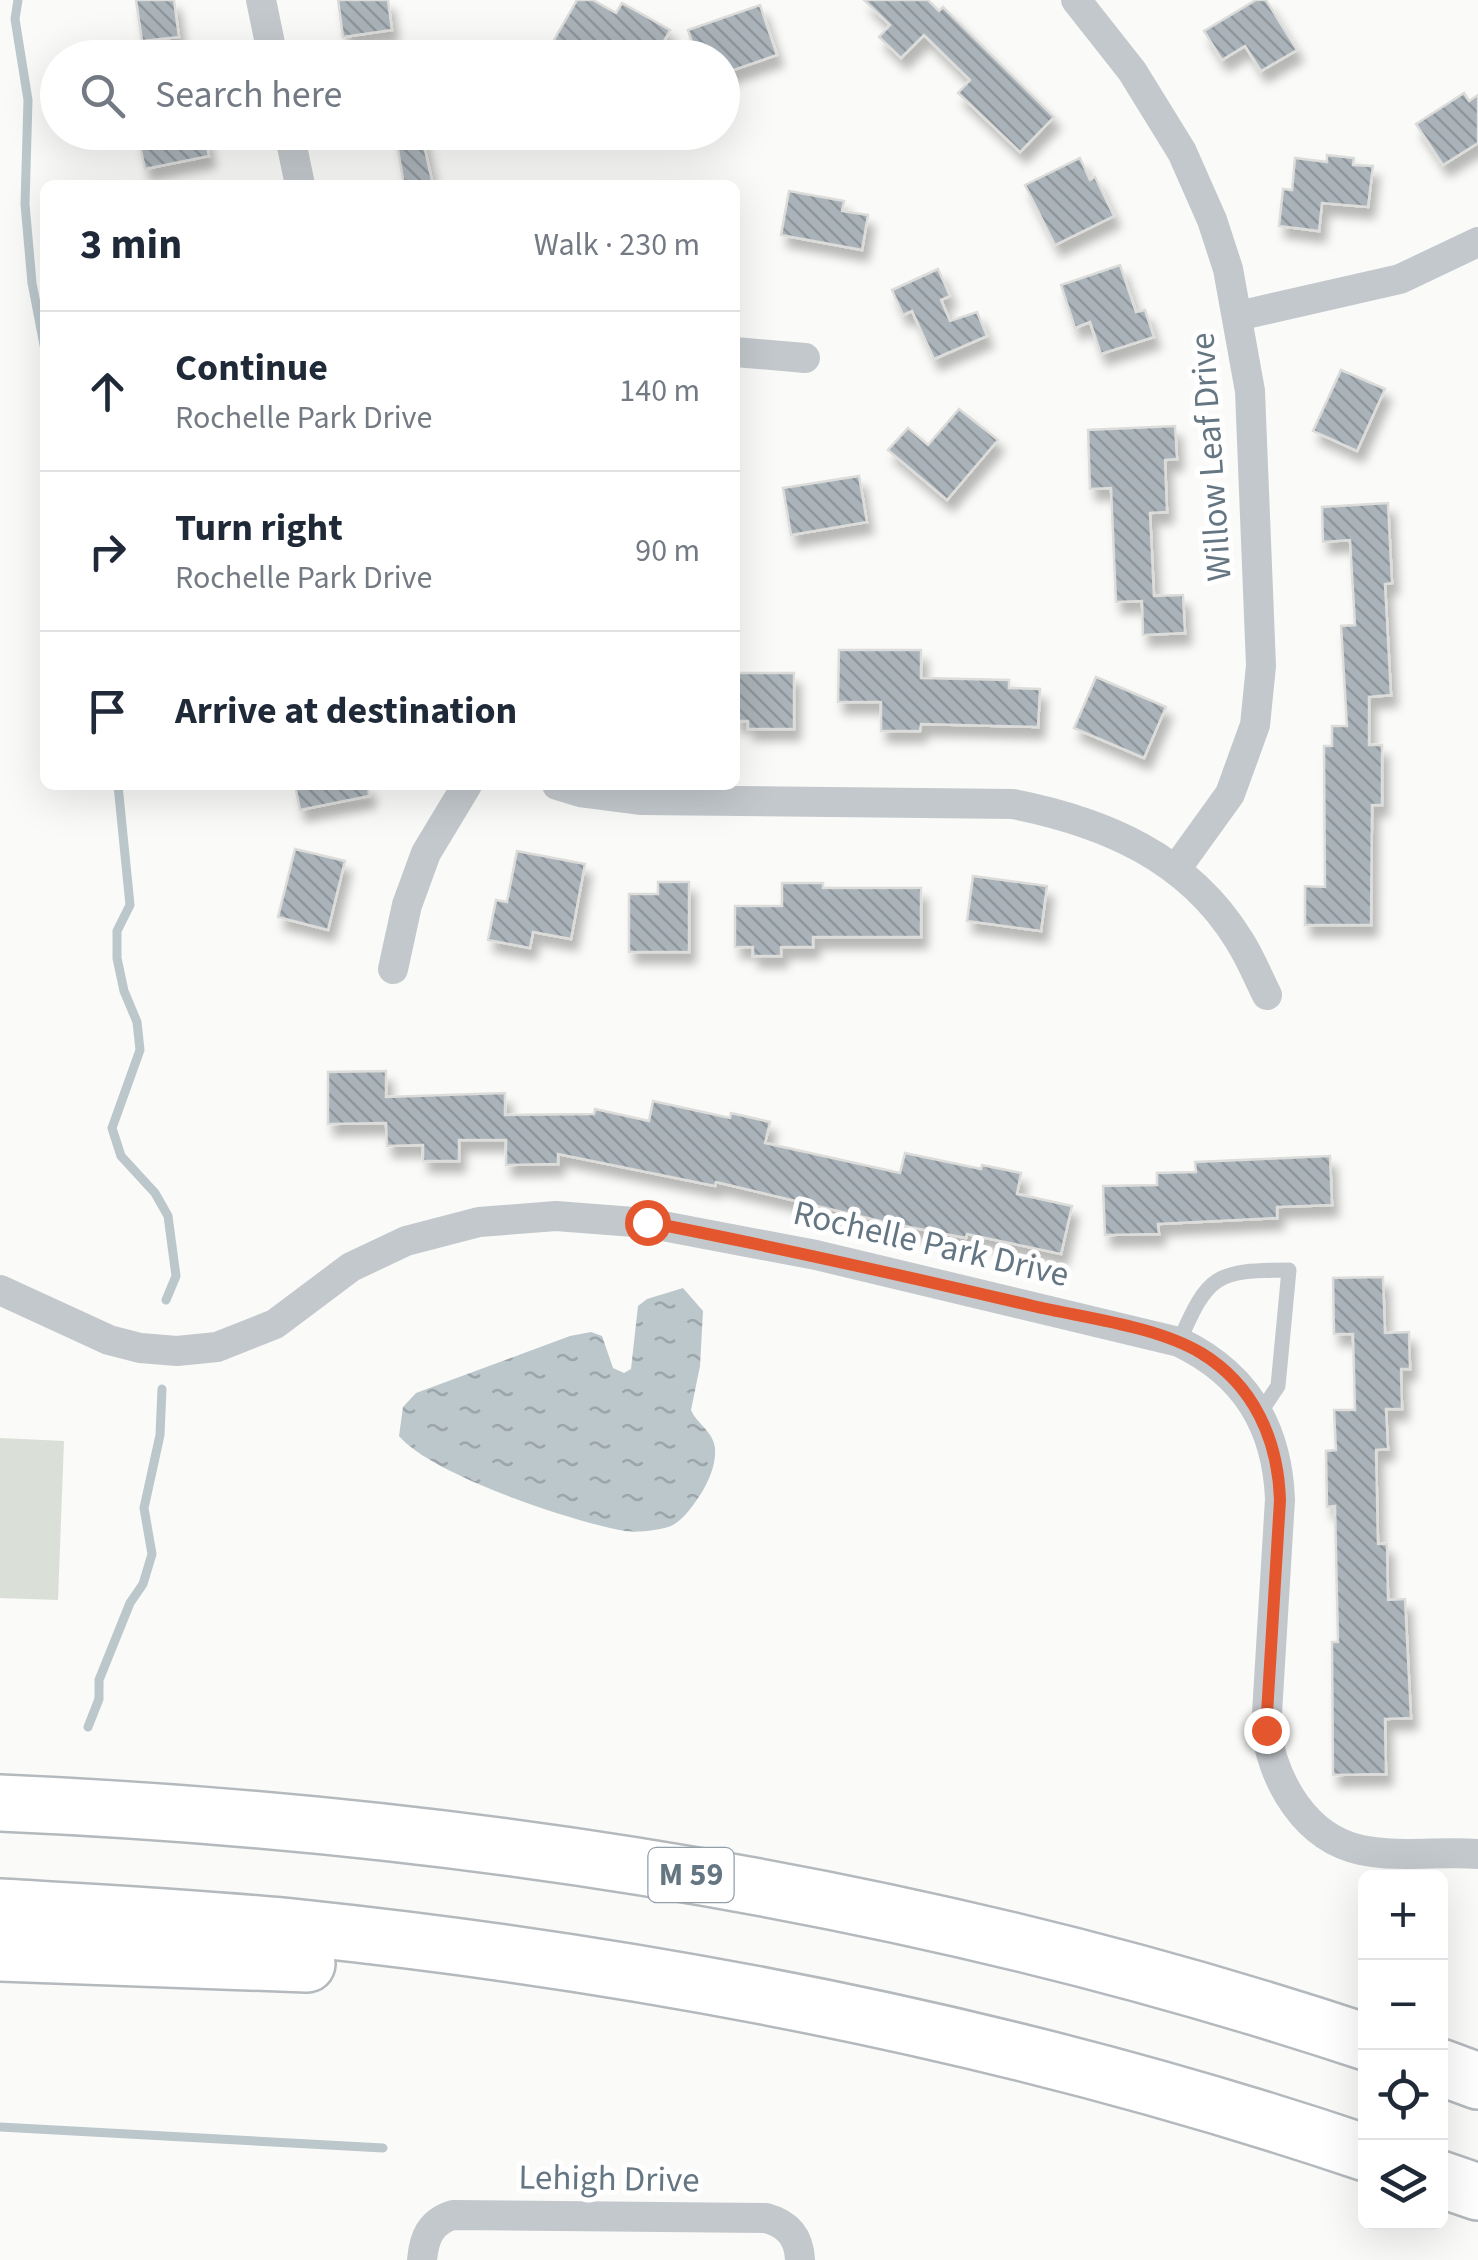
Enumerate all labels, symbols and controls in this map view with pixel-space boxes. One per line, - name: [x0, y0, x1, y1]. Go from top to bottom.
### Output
- search box: [40, 40, 740, 150]
- icon: search: [75, 68, 130, 123]
- text: Search here: [155, 68, 342, 122]
- text: 3 min: [80, 215, 182, 275]
- text: Walk · 230 m: [534, 222, 700, 268]
- street label: Willow Leaf Drive: [1177, 331, 1245, 583]
- text: Continue: [175, 341, 328, 395]
- icon: ahead: [80, 364, 135, 419]
- text: 140 m: [619, 368, 700, 414]
- text: Rochelle Park Drive: [175, 395, 432, 441]
- text: Turn right: [175, 501, 343, 555]
- icon: right: [80, 524, 135, 579]
- text: 90 m: [635, 528, 700, 574]
- text: Rochelle Park Drive: [175, 555, 432, 601]
- icon: arrive: [80, 684, 135, 739]
- text: Arrive at destination: [175, 684, 517, 738]
- street label: Rochelle Park Drive: [788, 1188, 1074, 1300]
- route start: [625, 1200, 671, 1246]
- route end: [1244, 1708, 1290, 1754]
- road number: M 59: [648, 1848, 734, 1902]
- map controls: [1358, 1870, 1448, 2230]
- button: +: [1358, 1870, 1448, 1960]
- button: −: [1358, 1960, 1448, 2050]
- button: locate: [1358, 2050, 1448, 2140]
- button: layers: [1358, 2140, 1448, 2230]
- street label: Lehigh Drive: [518, 2152, 700, 2206]

